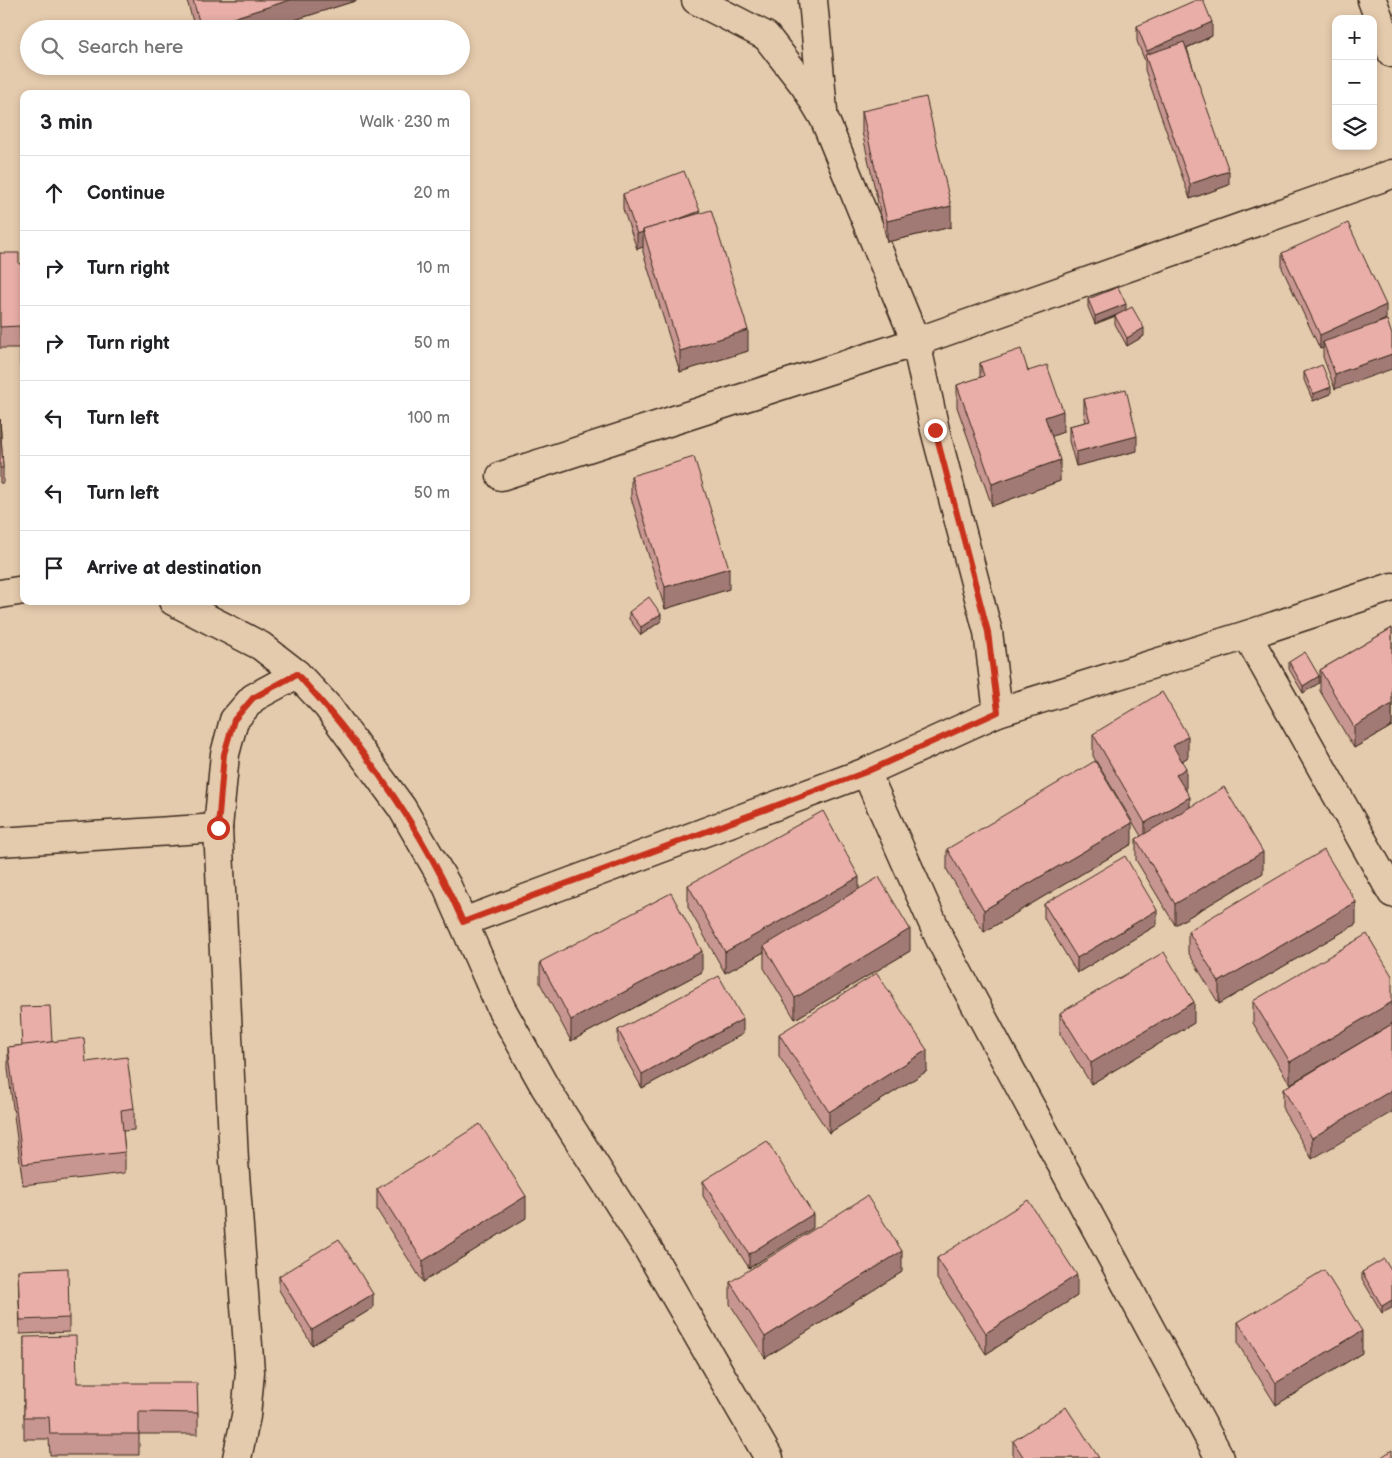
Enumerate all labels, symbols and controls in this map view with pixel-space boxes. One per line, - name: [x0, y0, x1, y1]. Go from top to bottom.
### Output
- map controls: [1332, 15, 1377, 150]
- button: +: [1332, 15, 1377, 60]
- search box: [20, 20, 470, 75]
- icon: search: [38, 34, 66, 62]
- text: Search here: [78, 36, 183, 59]
- button: −: [1332, 60, 1377, 105]
- button: layers: [1332, 105, 1377, 150]
- text: 3 min: [40, 110, 93, 135]
- text: Walk · 230 m: [360, 113, 450, 132]
- icon: ahead: [40, 179, 68, 207]
- text: Continue: [87, 182, 165, 205]
- text: 20 m: [414, 184, 450, 203]
- icon: right: [40, 254, 68, 282]
- text: Turn right: [87, 257, 170, 280]
- text: 10 m: [417, 259, 450, 278]
- icon: right: [40, 329, 68, 357]
- text: Turn right: [87, 332, 170, 355]
- text: 50 m: [414, 334, 450, 353]
- icon: left: [40, 404, 68, 432]
- text: Turn left: [87, 407, 159, 430]
- text: 100 m: [407, 409, 450, 428]
- route end: [924, 419, 947, 442]
- icon: left: [40, 479, 68, 507]
- text: Turn left: [87, 482, 159, 505]
- text: 50 m: [414, 484, 450, 503]
- icon: arrive: [40, 554, 68, 582]
- text: Arrive at destination: [87, 557, 262, 580]
- route start: [207, 817, 230, 840]

